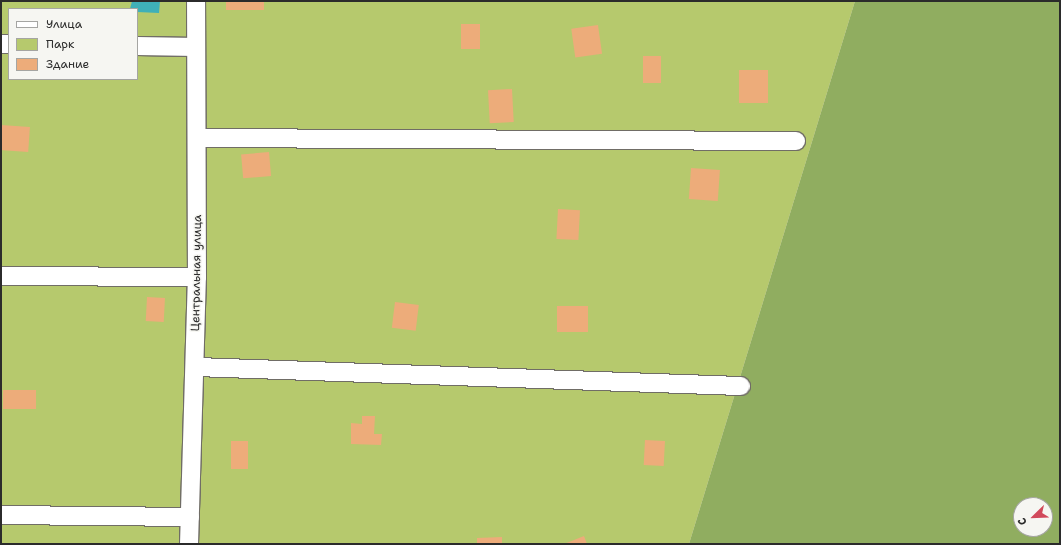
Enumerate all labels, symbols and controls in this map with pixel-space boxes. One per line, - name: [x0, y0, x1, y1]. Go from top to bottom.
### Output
- legend: [8, 8, 138, 80]
- text: Улица: [46, 16, 82, 32]
- text: Парк: [46, 36, 74, 52]
- text: Здание: [46, 56, 89, 72]
- street label: Центральная улица: [189, 215, 205, 331]
- north arrow: [1013, 497, 1053, 537]
- text: С: [1014, 515, 1031, 528]

